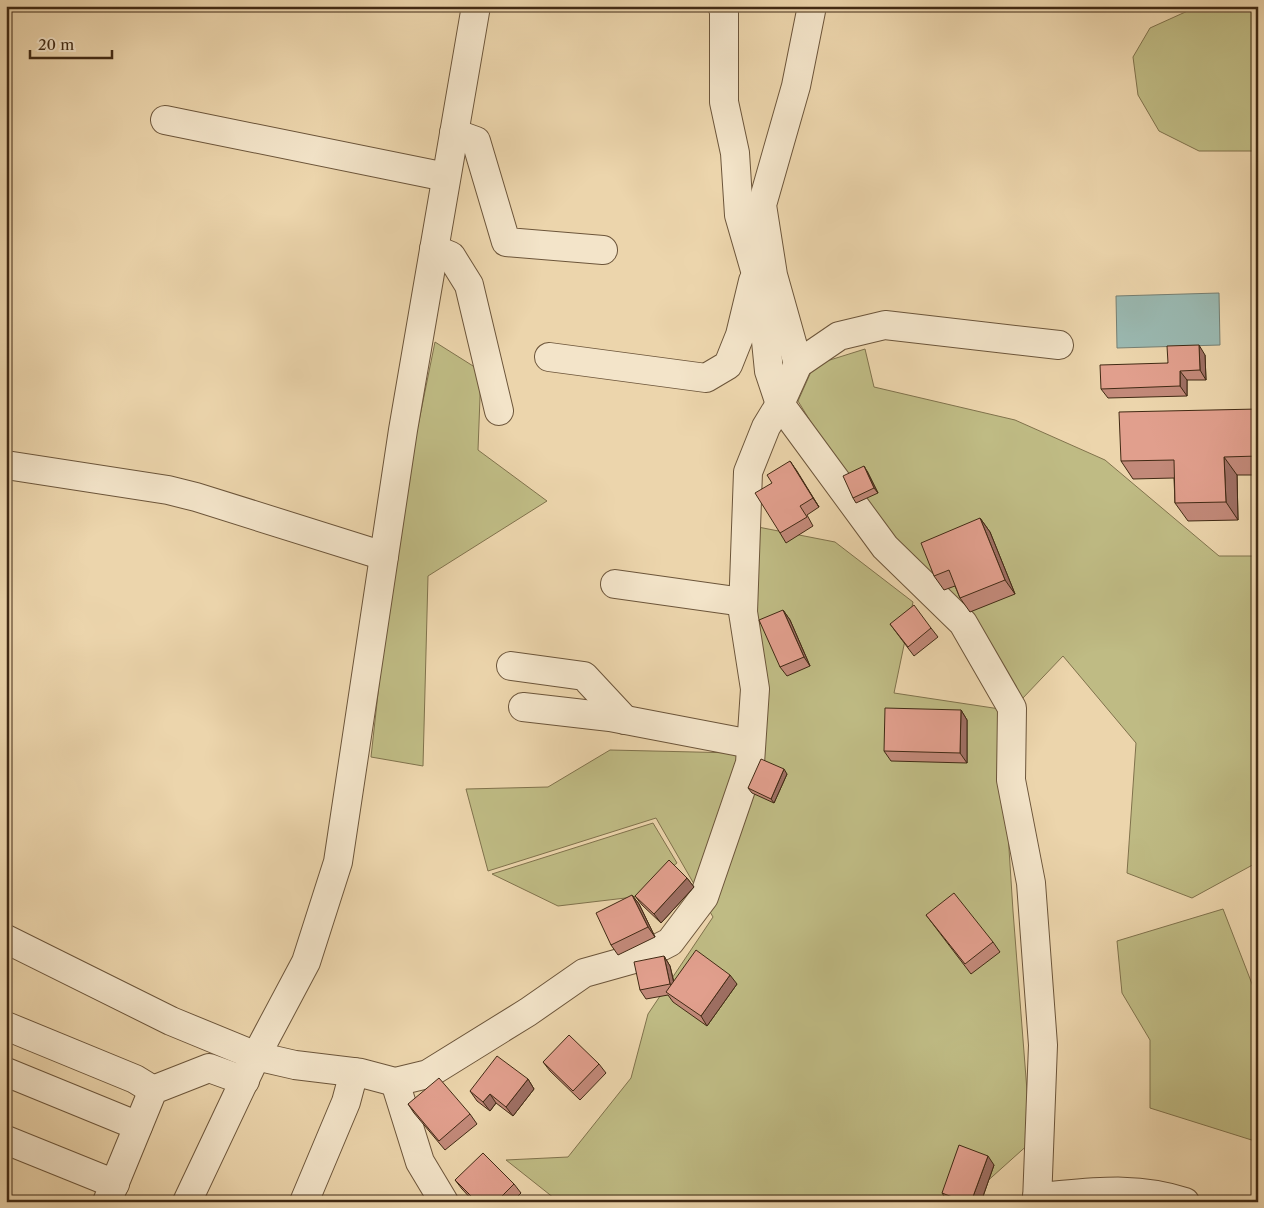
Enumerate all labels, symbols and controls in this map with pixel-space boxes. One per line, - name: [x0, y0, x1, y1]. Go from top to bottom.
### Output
- scale bar: [30, 28, 112, 60]
- text: 20 m: [38, 35, 74, 54]

